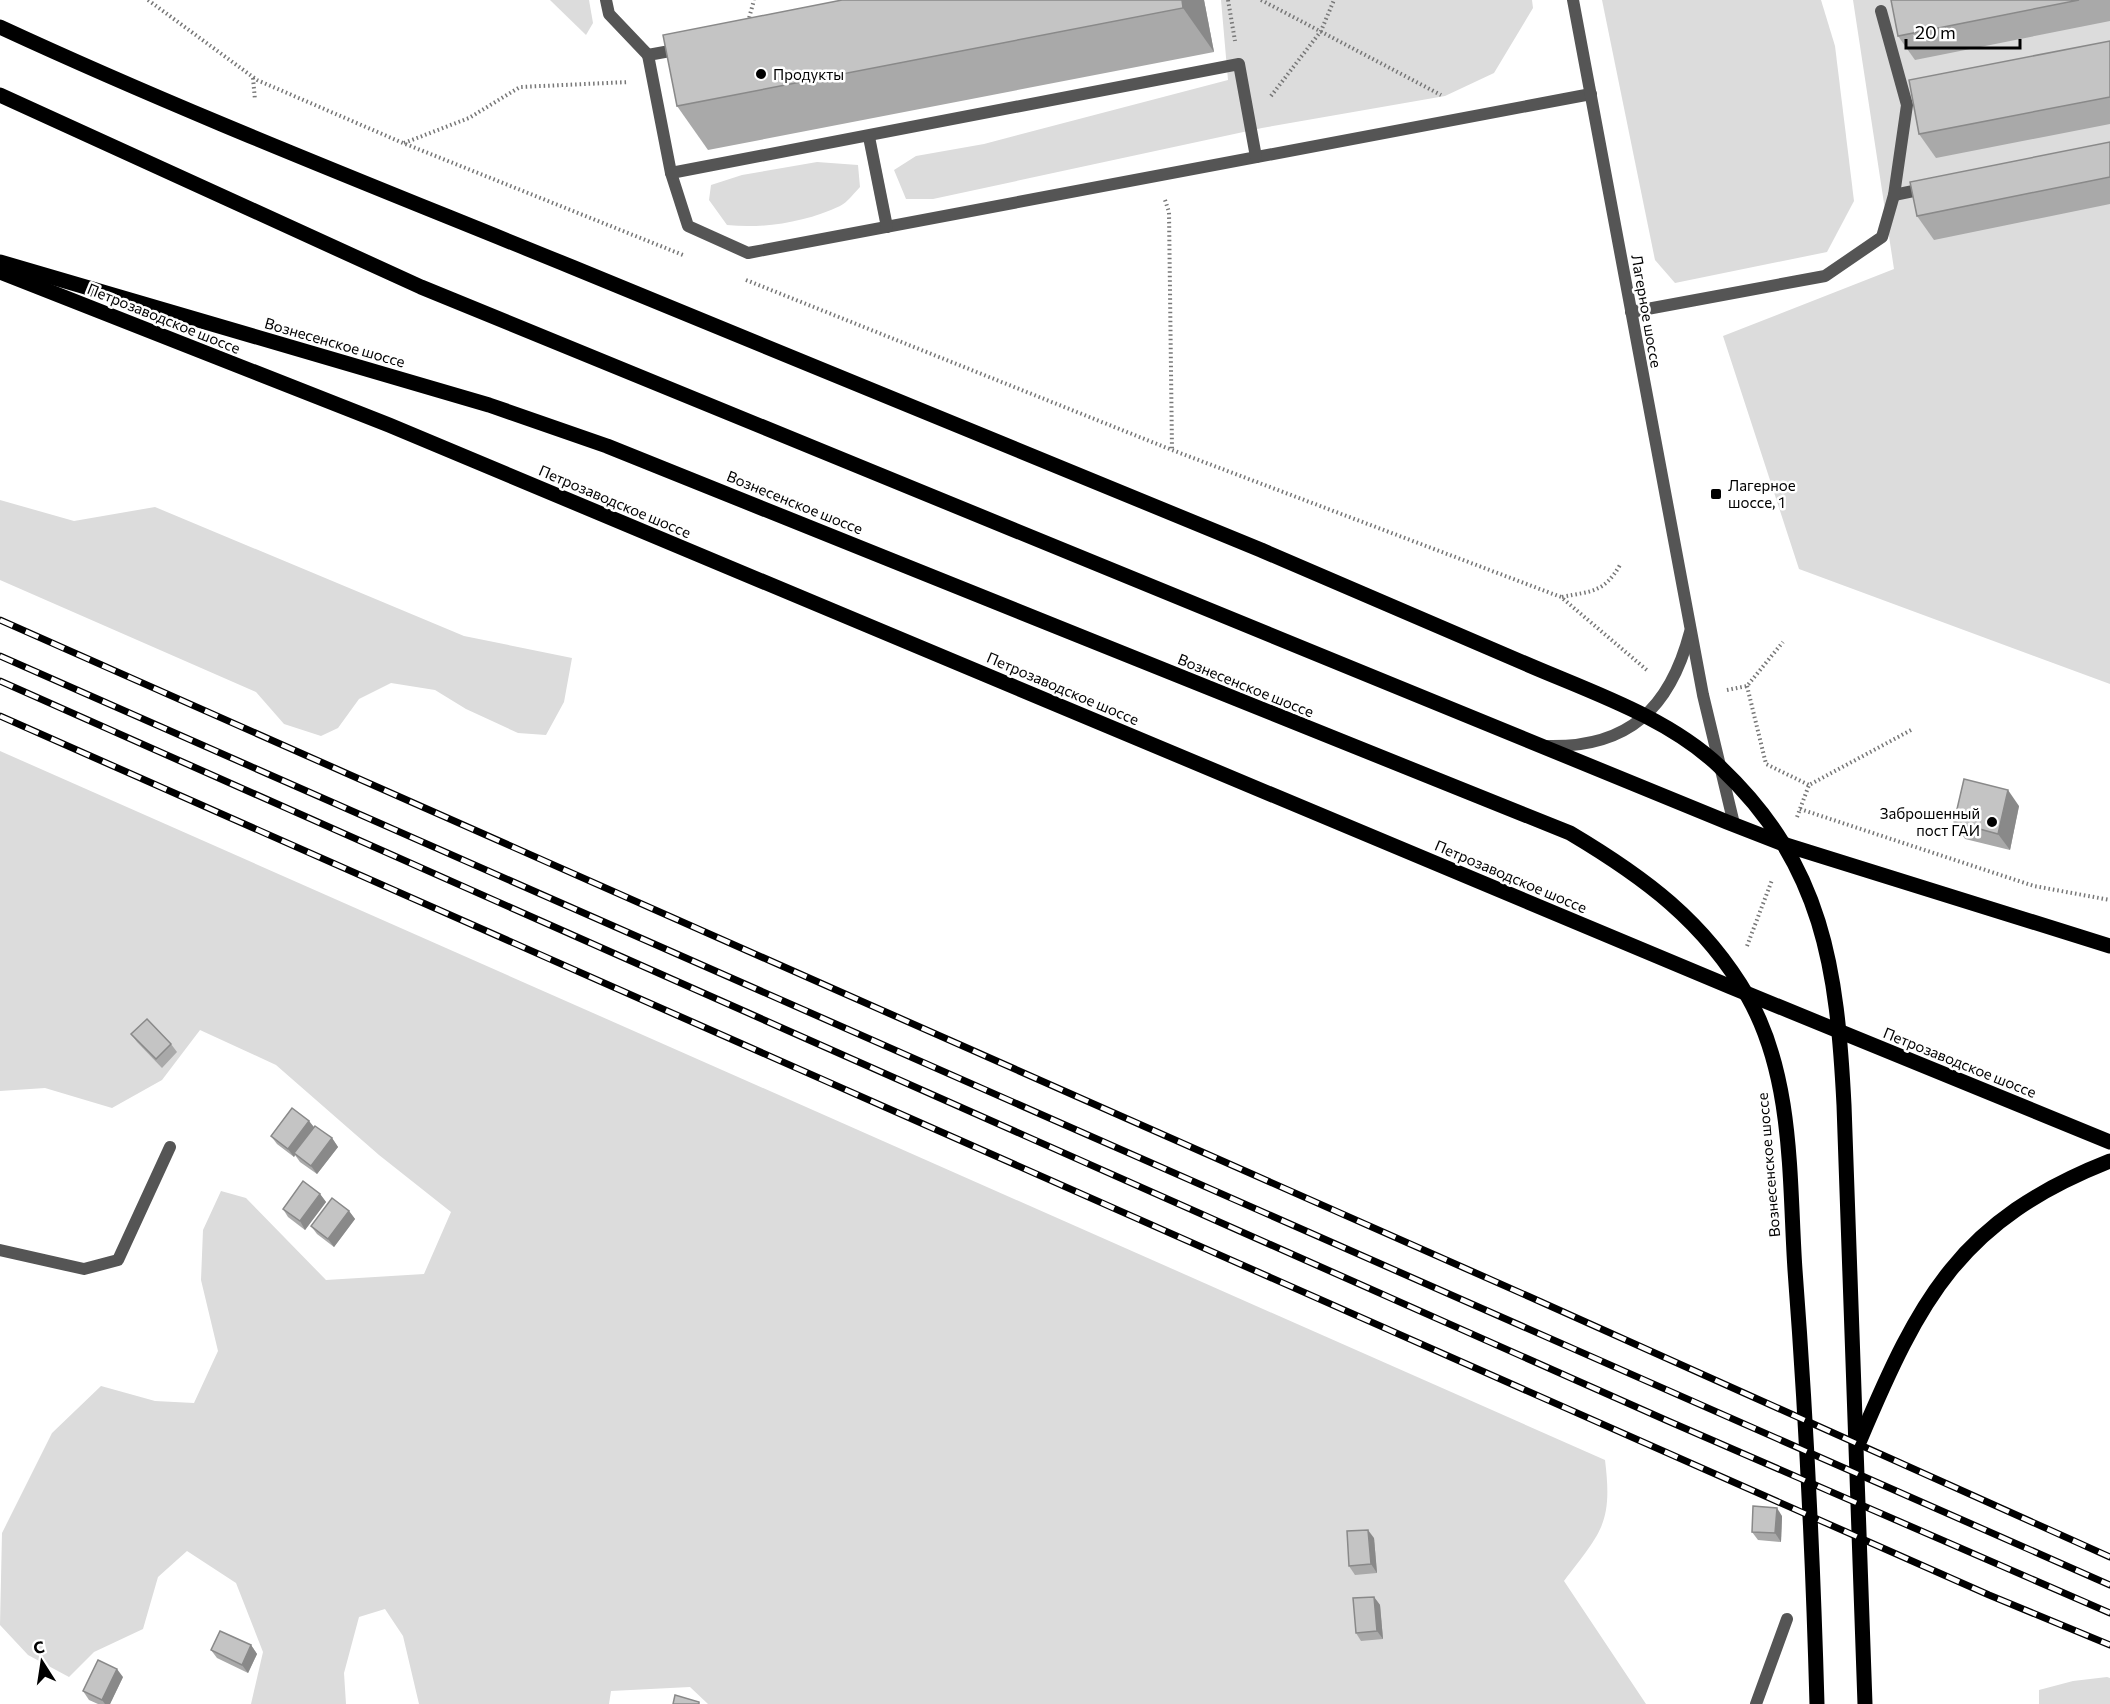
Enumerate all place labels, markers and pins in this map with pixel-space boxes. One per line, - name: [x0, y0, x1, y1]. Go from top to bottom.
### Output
- place label: Продукты: [773, 65, 844, 83]
- marker: Продукты: [754, 67, 768, 81]
- place label: Лагерное шоссе, 1: [1728, 476, 1796, 511]
- marker: Лагерное шоссе, 1: [1709, 487, 1723, 501]
- place label: Заброшенный пост ГАИ: [1880, 804, 1980, 839]
- marker: Заброшенный пост ГАИ: [1985, 815, 1999, 829]

